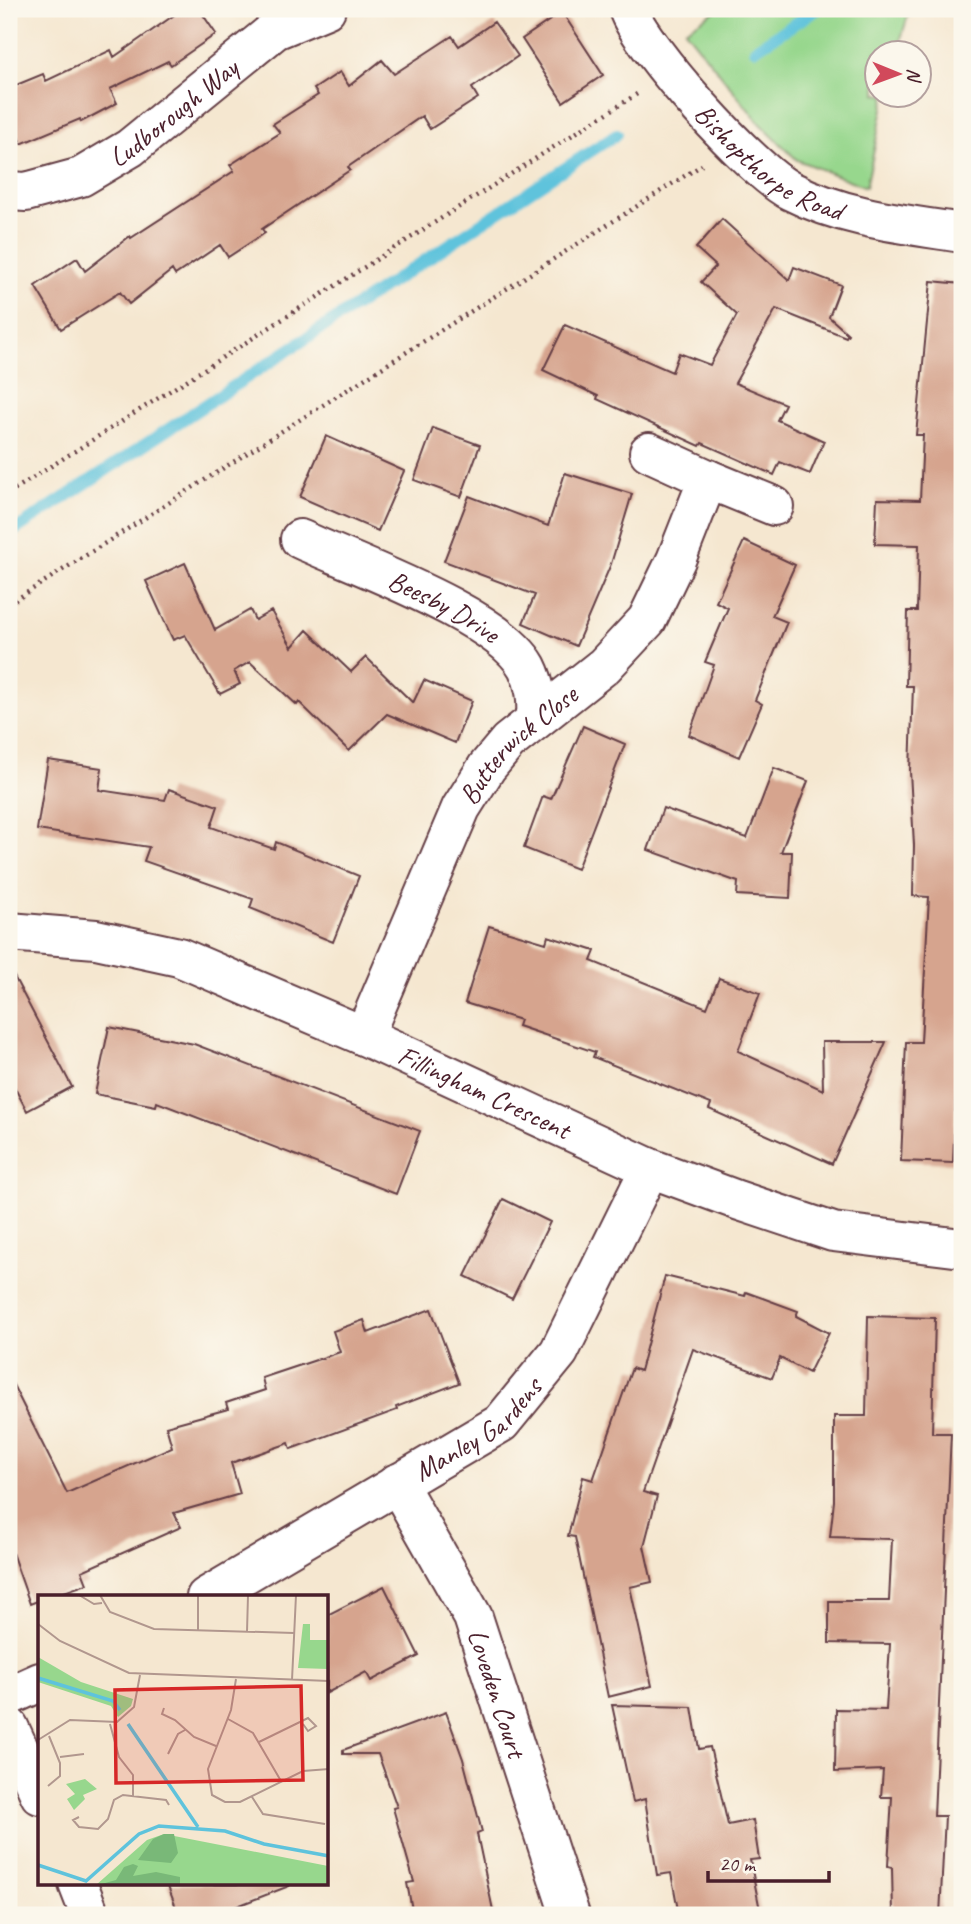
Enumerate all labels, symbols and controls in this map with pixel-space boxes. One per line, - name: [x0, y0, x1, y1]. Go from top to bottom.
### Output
- north arrow: [862, 38, 932, 108]
- street label: Ludborough Way: [103, 49, 247, 174]
- text: N: [902, 68, 926, 84]
- street label: Bishopthorpe Road: [687, 96, 851, 229]
- street label: Beesby Drive: [383, 562, 508, 651]
- street label: Butterwick Close: [451, 676, 586, 811]
- street label: Fillingham Crescent: [393, 1037, 578, 1148]
- street label: Manley Gardens: [407, 1369, 551, 1489]
- inset map: [38, 1595, 329, 1885]
- street label: Loveden Court: [460, 1625, 535, 1764]
- scale bar: [708, 1840, 829, 1884]
- text: 20 m: [719, 1851, 757, 1877]

